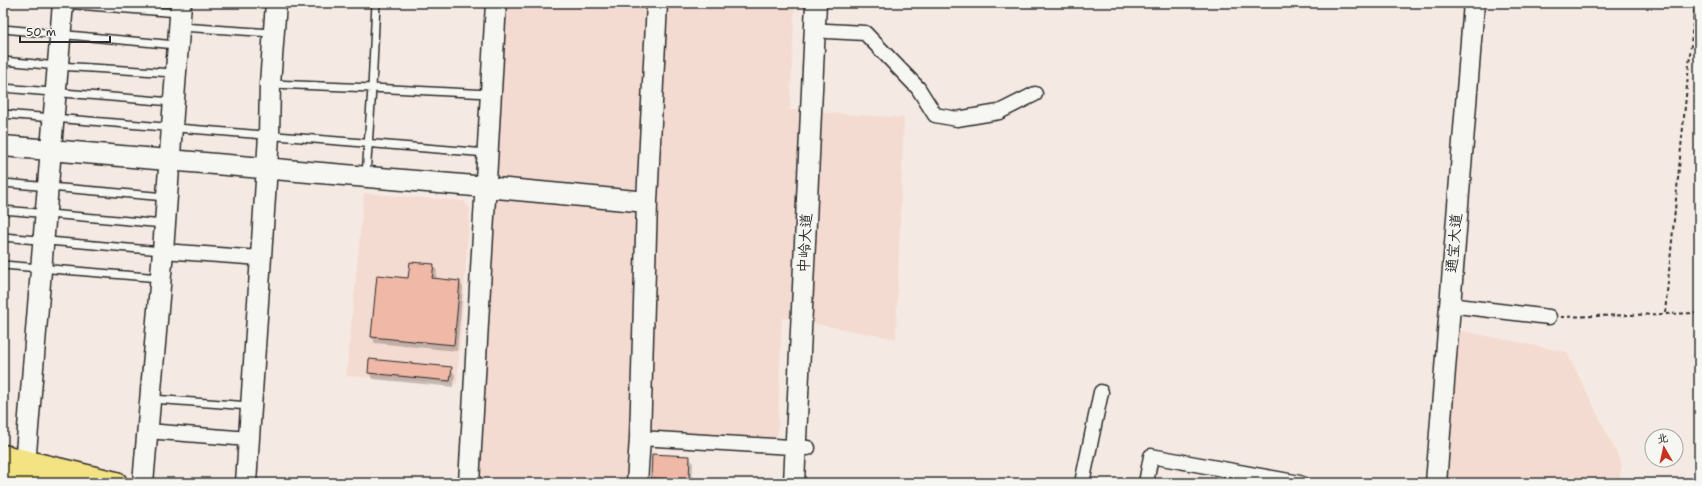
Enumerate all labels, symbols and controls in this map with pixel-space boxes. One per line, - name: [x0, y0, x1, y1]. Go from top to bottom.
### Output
- scale bar: [20, 18, 110, 44]
- text: 50 m: [26, 24, 56, 40]
- street label: 通宝大道: [1441, 212, 1467, 274]
- street label: 中岭大道: [793, 213, 817, 273]
- north arrow: [1644, 428, 1684, 468]
- text: 北: [1656, 430, 1669, 447]

